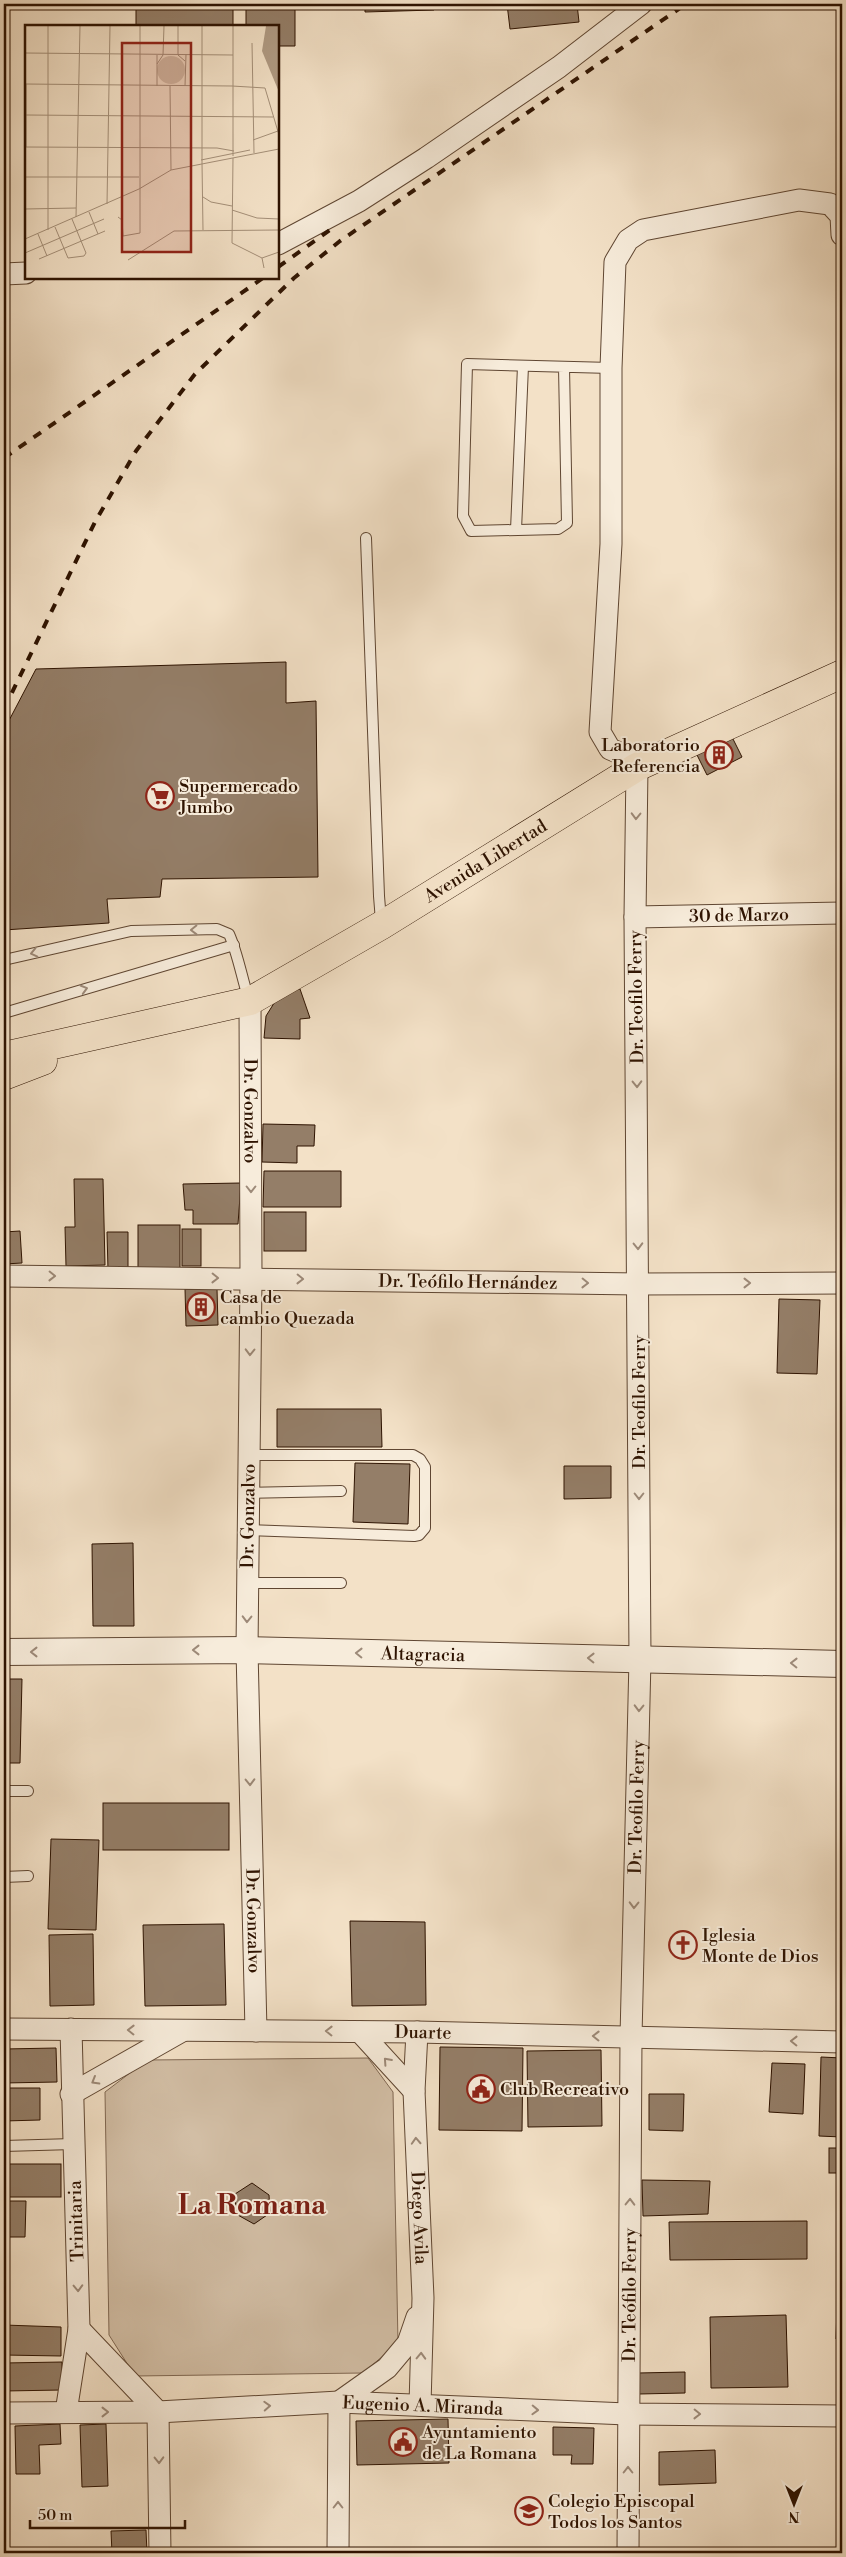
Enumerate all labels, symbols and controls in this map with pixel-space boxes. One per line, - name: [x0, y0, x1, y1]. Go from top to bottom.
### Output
- inset map: [25, 25, 279, 279]
- place label: Laboratorio Referencia: [601, 734, 701, 778]
- building icon: Laboratorio Referencia: [704, 740, 734, 770]
- place label: Supermercado Jumbo: [178, 775, 298, 819]
- supermarket icon: Supermercado Jumbo: [145, 781, 175, 811]
- one-way arrow: [631, 812, 641, 820]
- street label: Avenida Libertad: [419, 814, 552, 909]
- street label: 30 de Marzo: [689, 903, 789, 928]
- one-way arrow: [190, 925, 198, 935]
- street label: Dr. Teofilo Ferry: [624, 930, 649, 1064]
- one-way arrow: [29, 947, 38, 958]
- one-way arrow: [80, 985, 88, 995]
- street label: Dr. Gonzalvo: [238, 1059, 262, 1163]
- one-way arrow: [632, 1080, 642, 1088]
- one-way arrow: [246, 1186, 256, 1194]
- one-way arrow: [633, 1242, 643, 1250]
- street label: Dr. Teófilo Hernández: [378, 1270, 558, 1295]
- one-way arrow: [49, 1271, 57, 1281]
- one-way arrow: [212, 1273, 219, 1283]
- one-way arrow: [296, 1274, 304, 1284]
- one-way arrow: [582, 1278, 589, 1288]
- one-way arrow: [744, 1278, 752, 1288]
- place label: Casa de cambio Quezada: [220, 1286, 355, 1330]
- building icon: Casa de cambio Quezada: [186, 1292, 216, 1322]
- street label: Dr. Teofilo Ferry: [628, 1335, 651, 1469]
- one-way arrow: [245, 1348, 255, 1356]
- street label: Dr. Gonzalvo: [236, 1463, 261, 1569]
- one-way arrow: [634, 1492, 644, 1500]
- one-way arrow: [242, 1616, 252, 1623]
- street label: Altagracia: [380, 1642, 466, 1667]
- one-way arrow: [192, 1645, 200, 1656]
- one-way arrow: [30, 1646, 38, 1657]
- one-way arrow: [354, 1647, 362, 1658]
- one-way arrow: [587, 1653, 594, 1663]
- one-way arrow: [789, 1657, 797, 1668]
- one-way arrow: [634, 1704, 644, 1712]
- street label: Dr. Teofilo Ferry: [624, 1740, 650, 1874]
- one-way arrow: [245, 1778, 255, 1786]
- street label: Dr. Gonzalvo: [240, 1868, 266, 1974]
- one-way arrow: [629, 1901, 640, 1909]
- place label: Iglesia Monte de Dios: [702, 1924, 819, 1968]
- church icon: Iglesia Monte de Dios: [668, 1930, 698, 1960]
- street label: Duarte: [394, 2021, 452, 2045]
- one-way arrow: [127, 2025, 134, 2035]
- one-way arrow: [324, 2026, 332, 2037]
- one-way arrow: [592, 2031, 600, 2041]
- one-way arrow: [789, 2035, 797, 2046]
- one-way arrow: [384, 2058, 393, 2067]
- one-way arrow: [91, 2074, 100, 2084]
- public building icon: Club Recreativo: [466, 2074, 496, 2104]
- place label: Club Recreativo: [500, 2078, 629, 2101]
- one-way arrow: [410, 2137, 421, 2145]
- street label: Diego Avila: [406, 2171, 433, 2266]
- street label: Trinitaria: [64, 2179, 89, 2262]
- district label: La Romana: [178, 2188, 327, 2223]
- one-way arrow: [625, 2198, 635, 2206]
- street label: Dr. Teófilo Ferry: [618, 2228, 642, 2362]
- one-way arrow: [73, 2284, 83, 2292]
- one-way arrow: [416, 2352, 427, 2360]
- street label: Eugenio A. Miranda: [342, 2391, 504, 2421]
- one-way arrow: [264, 2401, 272, 2412]
- one-way arrow: [531, 2404, 539, 2415]
- one-way arrow: [102, 2407, 109, 2417]
- one-way arrow: [693, 2409, 701, 2420]
- place label: Ayuntamiento de La Romana: [421, 2421, 538, 2465]
- public building icon: Ayuntamiento de La Romana: [388, 2427, 418, 2457]
- one-way arrow: [154, 2457, 164, 2465]
- one-way arrow: [623, 2465, 633, 2473]
- north arrow: [768, 2480, 818, 2530]
- place label: Colegio Episcopal Todos los Santos: [548, 2490, 695, 2534]
- school or university icon: Colegio Episcopal Todos los Santos: [514, 2496, 544, 2526]
- scale bar: [30, 2497, 185, 2529]
- one-way arrow: [333, 2500, 344, 2508]
- text: 50 m: [38, 2506, 72, 2525]
- text: N: [788, 2507, 800, 2525]

